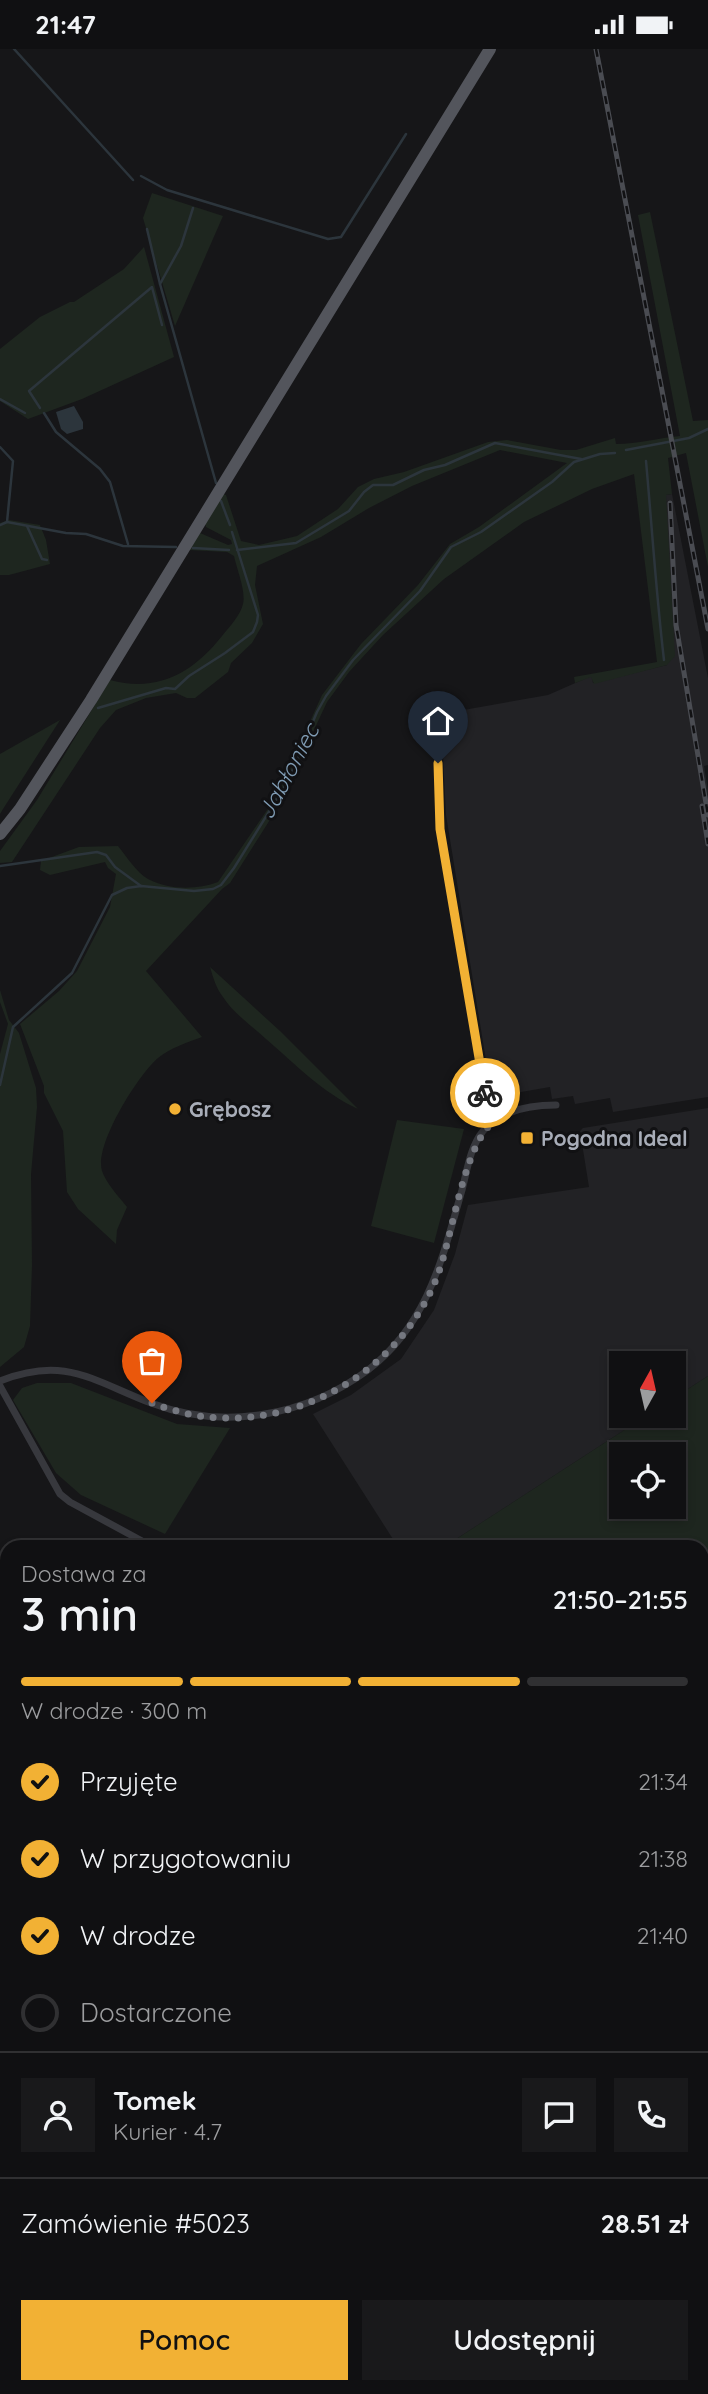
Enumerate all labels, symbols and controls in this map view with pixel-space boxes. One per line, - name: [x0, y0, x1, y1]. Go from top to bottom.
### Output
- text: 21:47: [35, 8, 96, 41]
- pin: [408, 691, 468, 763]
- icon: home: [419, 702, 457, 740]
- water label: Jabłoniec: [251, 717, 326, 823]
- courier: [450, 1058, 520, 1128]
- icon: bike: [466, 1074, 504, 1112]
- place label: Grębosz: [189, 1096, 271, 1122]
- marker: Grębosz: [167, 1101, 183, 1117]
- place label: Pogodna Ideal: [541, 1125, 688, 1151]
- marker: Pogodna Ideal: [519, 1130, 535, 1146]
- pin: [122, 1331, 182, 1403]
- icon: bag: [133, 1342, 171, 1380]
- north arrow: [609, 1351, 686, 1428]
- map controls: [609, 1351, 686, 1519]
- button: locate: [609, 1442, 686, 1519]
- text: Dostawa za: [21, 1559, 147, 1588]
- text: 21:50–21:55: [553, 1583, 688, 1616]
- text: 3 min: [21, 1585, 138, 1643]
- text: W drodze · 300 m: [21, 1696, 207, 1725]
- icon: check: [21, 1763, 59, 1801]
- text: Przyjęte: [80, 1765, 178, 1798]
- text: 21:34: [638, 1767, 688, 1796]
- icon: check: [21, 1840, 59, 1878]
- text: W przygotowaniu: [80, 1842, 291, 1875]
- text: 21:38: [638, 1844, 688, 1873]
- icon: check: [21, 1917, 59, 1955]
- text: W drodze: [80, 1919, 196, 1952]
- text: 21:40: [637, 1921, 688, 1950]
- text: Dostarczone: [80, 1996, 232, 2029]
- button: person: [21, 2078, 95, 2152]
- button: chat: [522, 2078, 596, 2152]
- button: phone: [614, 2078, 688, 2152]
- text: Tomek: [113, 2084, 197, 2117]
- text: Kurier · 4.7: [113, 2117, 222, 2146]
- text: Zamówienie #5023: [21, 2207, 250, 2240]
- text: 28.51 zł: [601, 2207, 688, 2240]
- button: Pomoc: [21, 2300, 348, 2380]
- button: Udostępnij: [362, 2300, 688, 2380]

